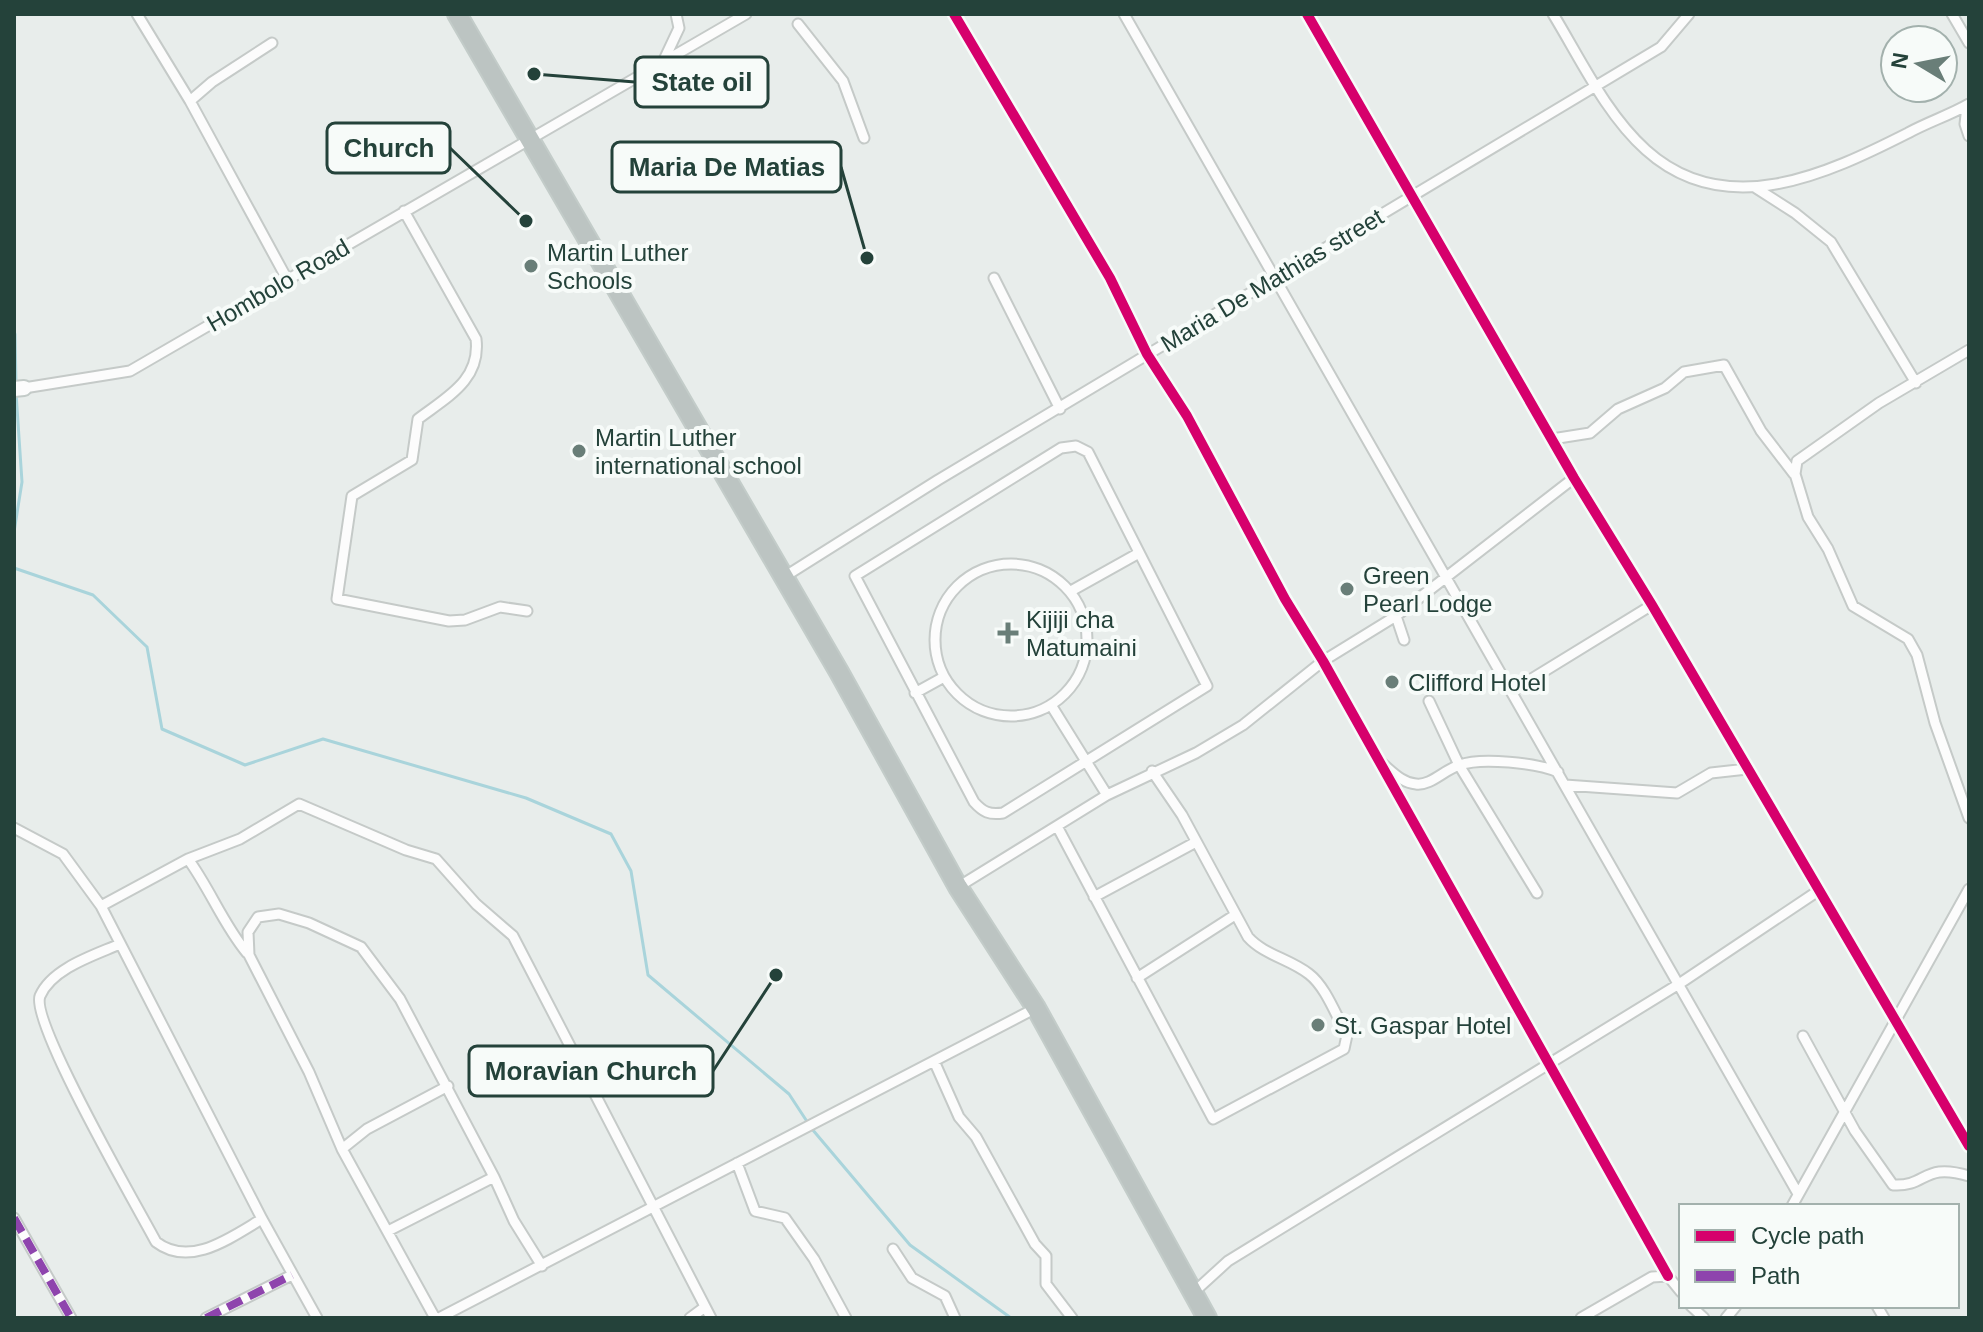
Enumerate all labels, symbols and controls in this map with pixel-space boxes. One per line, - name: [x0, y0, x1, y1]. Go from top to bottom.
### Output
- north arrow: [1879, 24, 1959, 104]
- text: N: [1886, 51, 1913, 71]
- callout: State oil: [635, 57, 768, 107]
- text: State oil: [651, 67, 753, 97]
- callout: Church: [327, 123, 450, 173]
- text: Church: [344, 133, 435, 163]
- callout: Maria De Matias: [612, 142, 841, 192]
- text: Maria De Matias: [629, 152, 825, 182]
- street label: Maria De Mathias street: [1156, 203, 1388, 357]
- street label: Hombolo Road: [202, 233, 354, 337]
- place label: Martin Luther Schools: [547, 239, 688, 294]
- marker: Martin Luther Schools: [522, 257, 540, 275]
- place label: Martin Luther international school: [595, 424, 802, 479]
- marker: Martin Luther international school: [570, 442, 588, 460]
- place label: Green Pearl Lodge: [1363, 562, 1492, 617]
- marker: Green Pearl Lodge: [1338, 580, 1356, 598]
- place label: Kijiji cha Matumaini: [1026, 606, 1137, 661]
- marker: Kijiji cha Matumaini: [997, 622, 1019, 644]
- place label: Clifford Hotel: [1408, 669, 1546, 696]
- marker: Clifford Hotel: [1383, 673, 1401, 691]
- place label: St. Gaspar Hotel: [1334, 1012, 1511, 1039]
- marker: St. Gaspar Hotel: [1309, 1016, 1327, 1034]
- callout: Moravian Church: [469, 1046, 713, 1096]
- text: Moravian Church: [485, 1056, 697, 1086]
- legend: [1679, 1204, 1959, 1308]
- text: Cycle path: [1751, 1222, 1864, 1249]
- text: Path: [1751, 1262, 1800, 1289]

